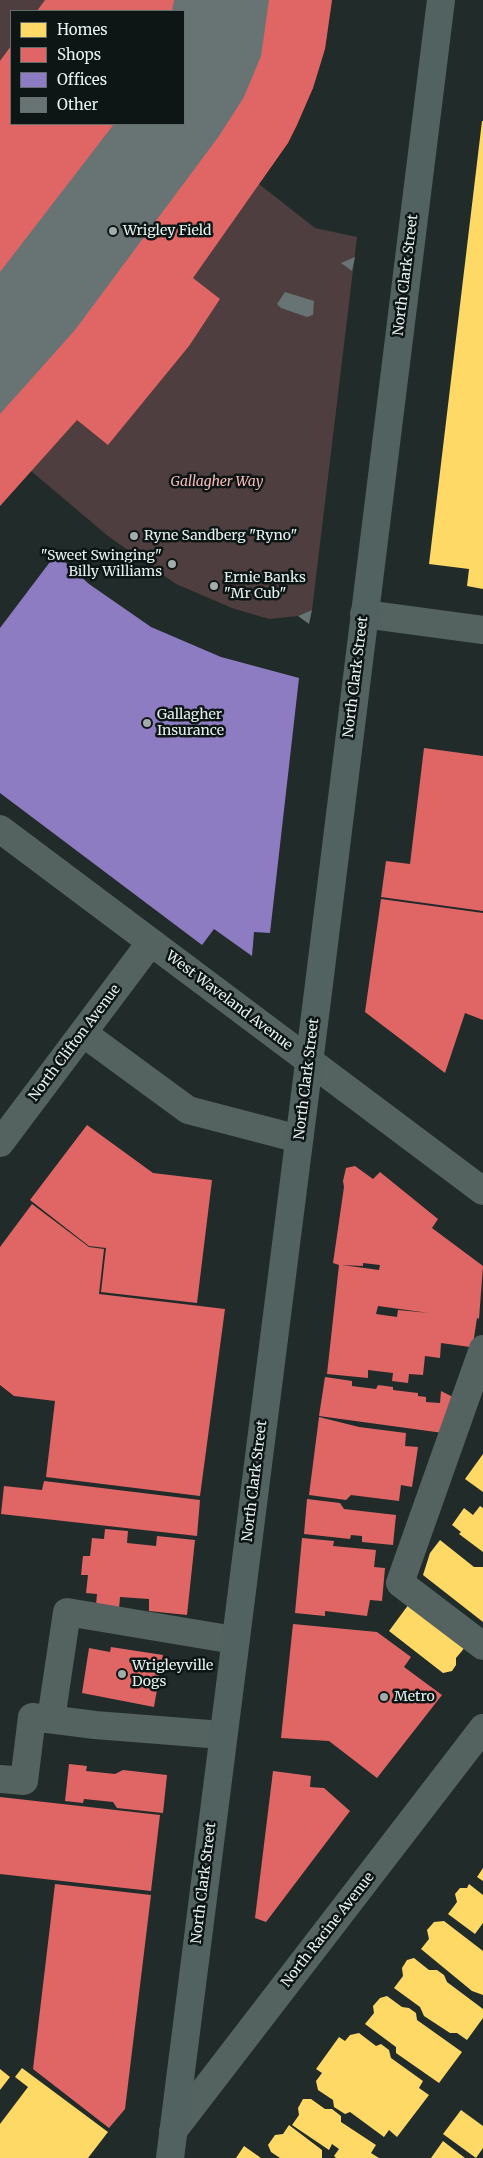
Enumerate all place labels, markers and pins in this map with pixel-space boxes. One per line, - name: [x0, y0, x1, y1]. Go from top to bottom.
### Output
- place label: Wrigley Field: [123, 223, 212, 239]
- marker: Wrigley Field: [107, 225, 119, 237]
- place label: Ryne Sandberg "Ryno": [144, 528, 297, 544]
- marker: Ryne Sandberg "Ryno": [128, 530, 140, 542]
- place label: "Sweet Swinging" Billy Williams: [41, 548, 162, 580]
- marker: "Sweet Swinging" Billy Williams: [166, 558, 178, 570]
- place label: Ernie Banks "Mr Cub": [224, 570, 306, 602]
- marker: Ernie Banks "Mr Cub": [208, 580, 220, 592]
- place label: Gallagher Insurance: [157, 707, 224, 740]
- marker: Gallagher Insurance: [141, 717, 153, 729]
- place label: Wrigleyville Dogs: [132, 1658, 213, 1690]
- marker: Wrigleyville Dogs: [116, 1668, 128, 1680]
- place label: Metro: [394, 1689, 435, 1705]
- marker: Metro: [378, 1691, 390, 1703]

